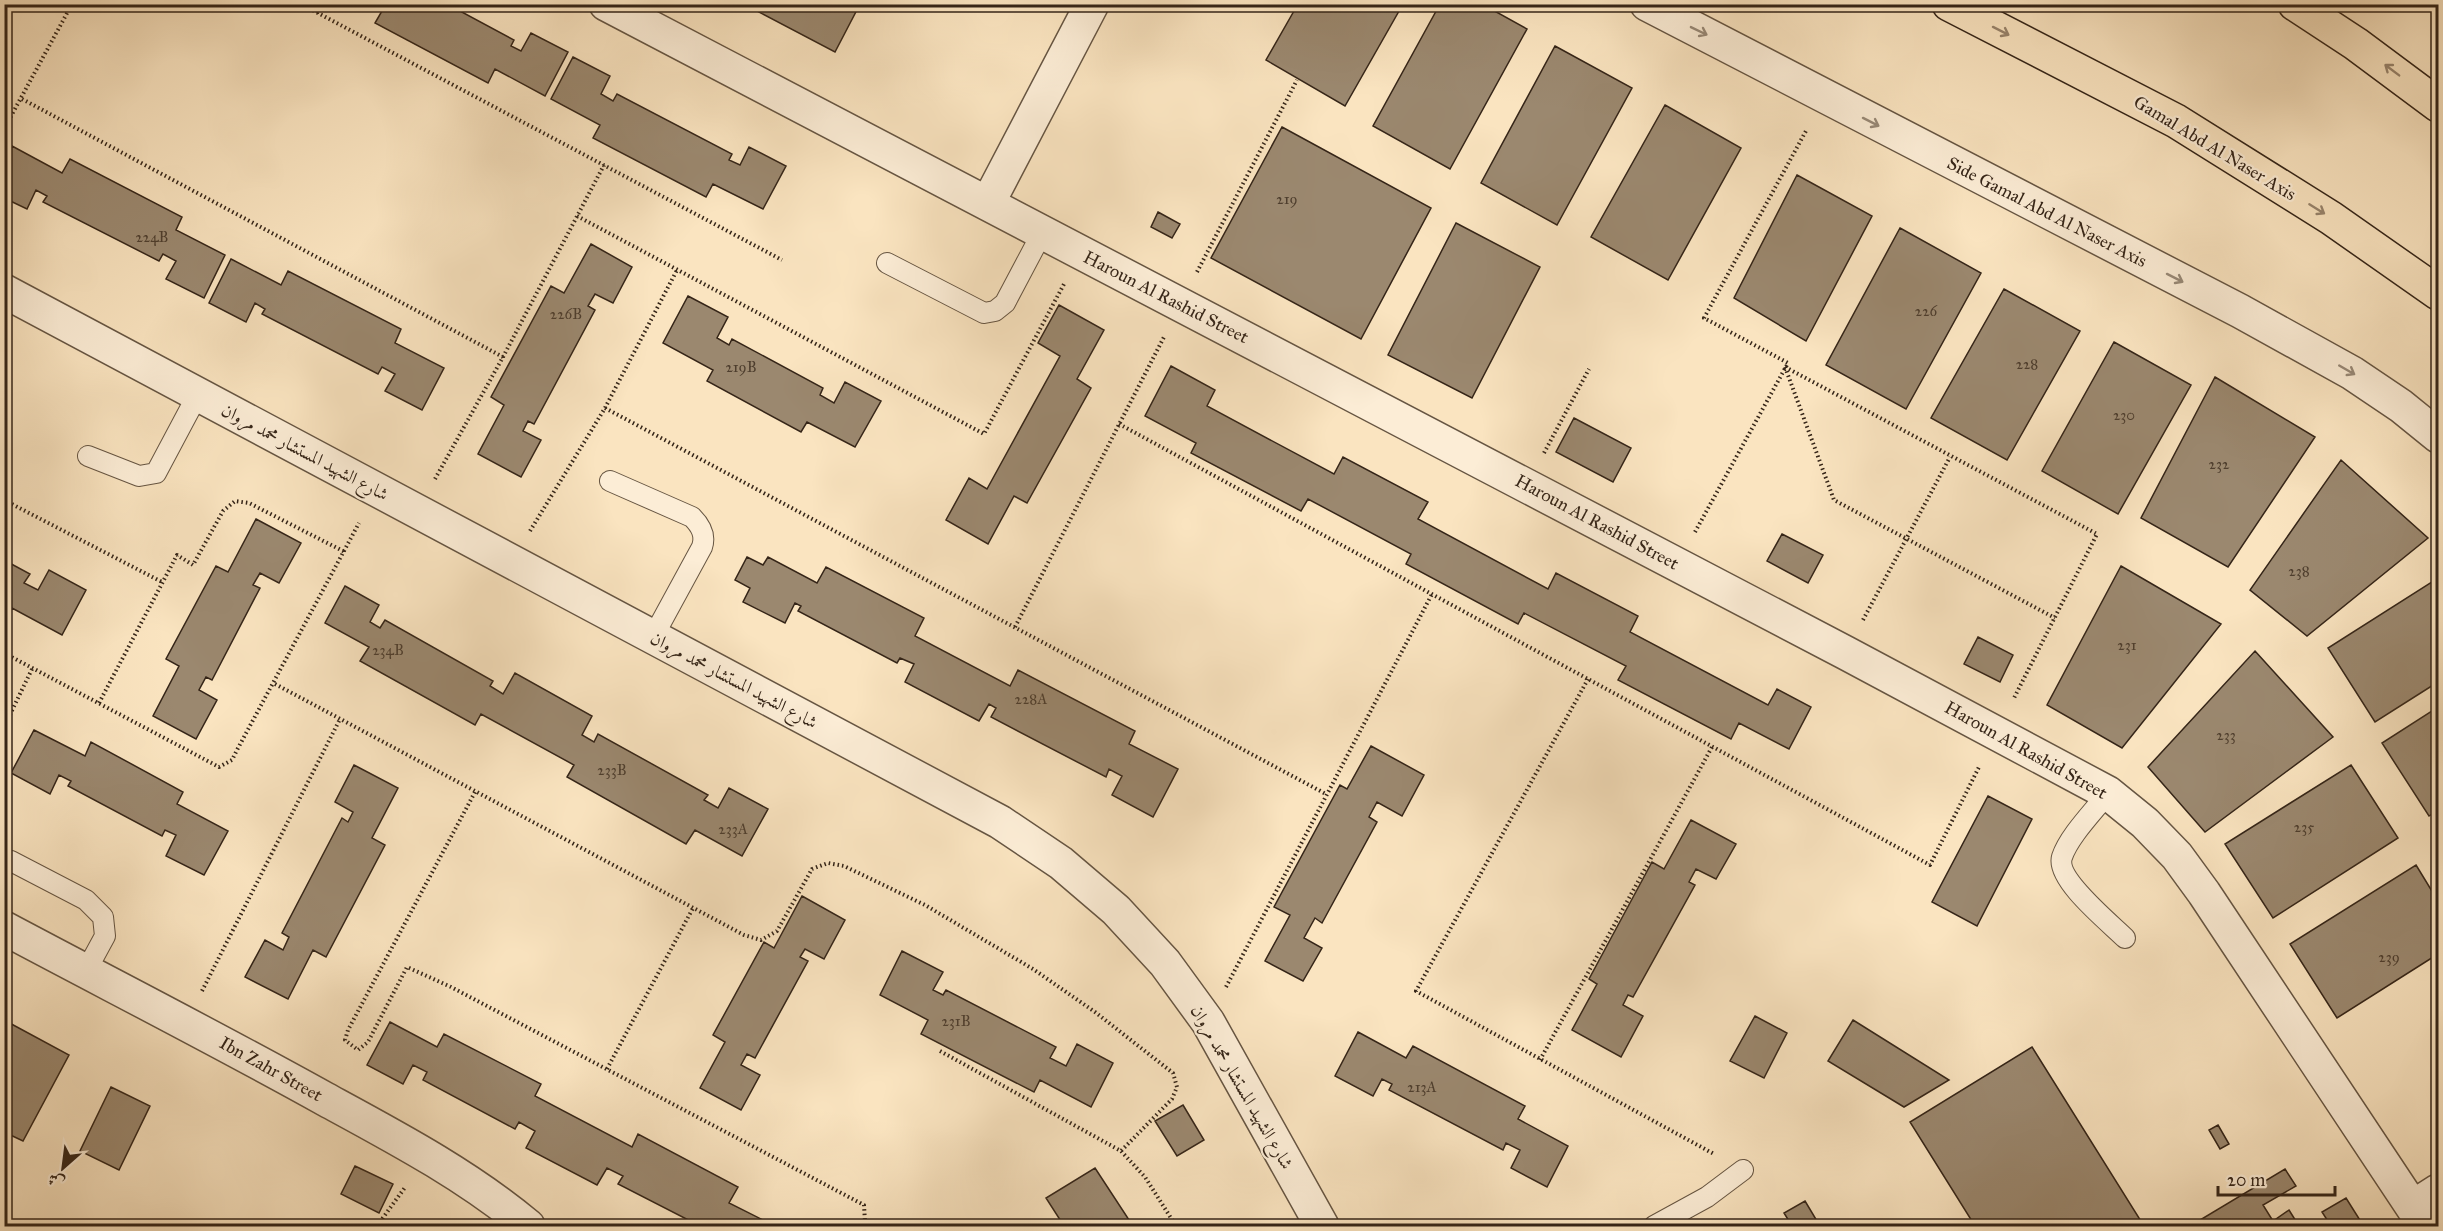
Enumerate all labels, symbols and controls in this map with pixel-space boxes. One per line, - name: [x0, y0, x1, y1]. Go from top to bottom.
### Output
- one-way arrow: [1689, 25, 1707, 37]
- one-way arrow: [1991, 26, 2009, 37]
- one-way arrow: [2384, 64, 2400, 76]
- street label: Gamal Abd Al Naser Axis: [2130, 91, 2300, 205]
- one-way arrow: [1862, 116, 1879, 128]
- street label: Side Gamal Abd Al Naser Axis: [1943, 152, 2151, 272]
- house number: 219: [1276, 190, 1298, 208]
- one-way arrow: [2308, 203, 2325, 215]
- house number: 224B: [135, 228, 169, 246]
- street label: Haroun Al Rashid Street: [1080, 246, 1253, 349]
- one-way arrow: [2166, 273, 2184, 284]
- house number: 226: [1915, 302, 1939, 320]
- house number: 226B: [550, 305, 582, 323]
- house number: 228: [2016, 355, 2038, 373]
- house number: 219B: [725, 358, 757, 376]
- one-way arrow: [2338, 365, 2355, 377]
- street label: شارع الشهيد المستشار محمد مروان: [216, 399, 392, 509]
- house number: 230: [2113, 406, 2135, 424]
- house number: 232: [2209, 455, 2230, 473]
- street label: Haroun Al Rashid Street: [1511, 469, 1683, 575]
- house number: 238: [2288, 562, 2310, 580]
- street label: شارع الشهيد المستشار محمد مروان: [645, 627, 821, 737]
- house number: 231: [2117, 636, 2137, 654]
- house number: 234B: [372, 641, 404, 659]
- house number: 228A: [1015, 690, 1047, 708]
- street label: Haroun Al Rashid Street: [1941, 696, 2112, 804]
- house number: 233: [2216, 726, 2236, 744]
- house number: 233B: [597, 761, 627, 779]
- house number: 235: [2294, 818, 2314, 836]
- house number: 233A: [718, 820, 748, 838]
- house number: 239: [2378, 948, 2400, 966]
- street label: شارع الشهيد المستشار محمد مروان: [1183, 1001, 1298, 1175]
- house number: 231B: [941, 1012, 971, 1030]
- street label: Ibn Zahr Street: [216, 1032, 327, 1107]
- house number: 213A: [1407, 1078, 1437, 1096]
- north arrow: [33, 1138, 93, 1198]
- scale bar: [2218, 1159, 2335, 1197]
- text: ش: [45, 1169, 68, 1193]
- text: 20 m: [2227, 1169, 2265, 1191]

